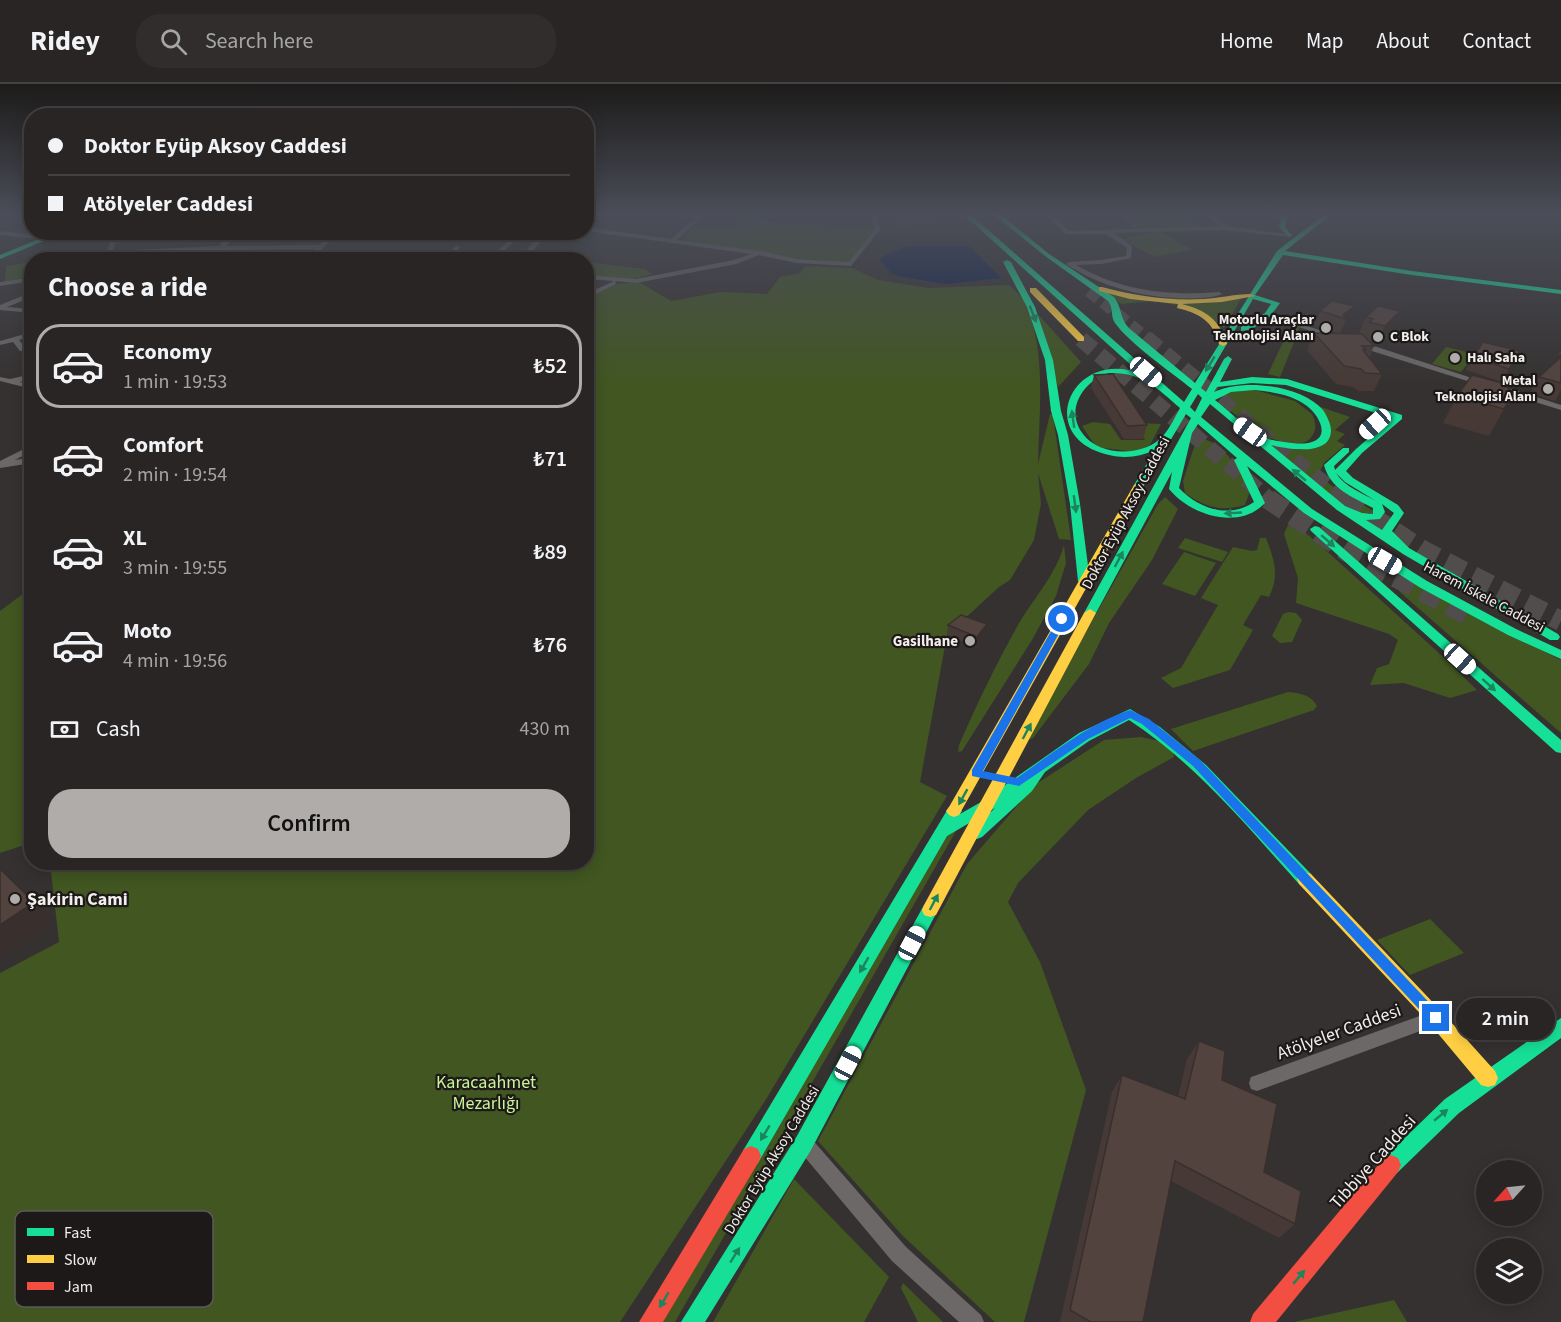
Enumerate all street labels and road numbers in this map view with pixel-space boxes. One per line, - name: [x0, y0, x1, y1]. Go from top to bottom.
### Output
- street label: Doktor Eyüp Aksoy Caddesi: [1077, 433, 1175, 593]
- street label: Harem İskele Caddesi: [1420, 556, 1548, 638]
- street label: Atölyeler Caddesi: [1273, 998, 1405, 1066]
- street label: Doktor Eyüp Aksoy Caddesi: [719, 1082, 825, 1238]
- street label: Tıbbiye Caddesi: [1324, 1110, 1422, 1214]

